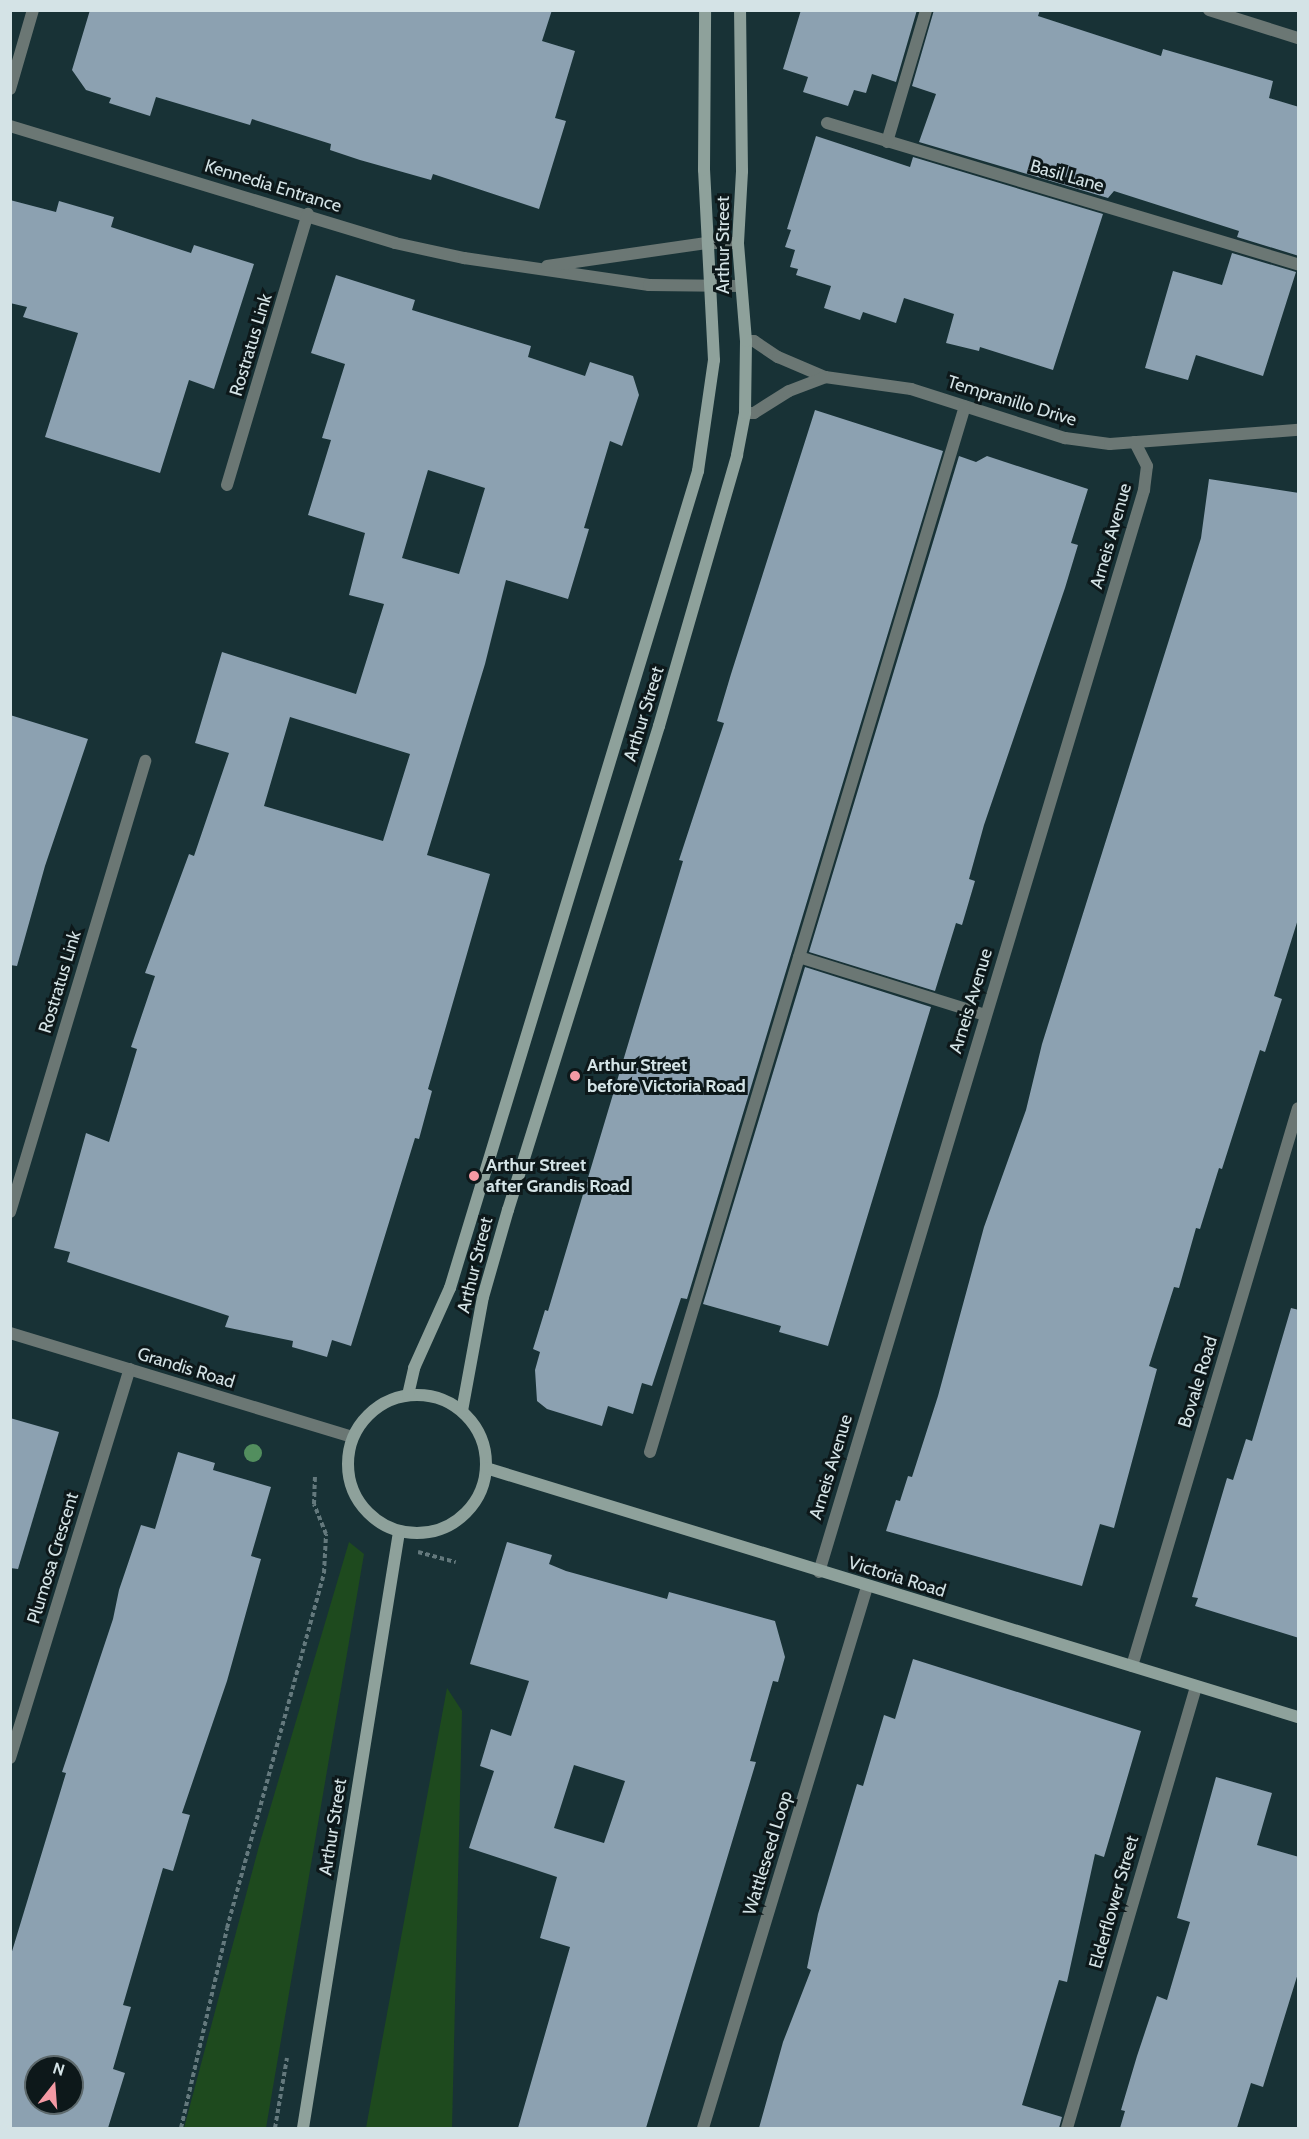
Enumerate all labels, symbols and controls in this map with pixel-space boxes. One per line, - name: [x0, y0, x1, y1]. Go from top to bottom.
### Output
- street label: Kennedia Entrance: [202, 155, 344, 217]
- street label: Basil Lane: [1028, 155, 1106, 197]
- street label: Arthur Street: [712, 196, 734, 294]
- street label: Rostratus Link: [225, 291, 277, 399]
- street label: Tempranillo Drive: [945, 371, 1079, 431]
- street label: Arneis Avenue: [1086, 481, 1136, 591]
- street label: Arthur Street: [619, 664, 669, 764]
- street label: Rostratus Link: [34, 928, 86, 1036]
- street label: Arneis Avenue: [945, 946, 997, 1056]
- place label: Arthur Street before Victoria Road: [587, 1055, 746, 1098]
- marker: Arthur Street before Victoria Road: [568, 1069, 582, 1083]
- place label: Arthur Street after Grandis Road: [486, 1155, 630, 1198]
- marker: Arthur Street after Grandis Road: [467, 1169, 481, 1183]
- street label: Arthur Street: [453, 1215, 497, 1315]
- street label: Bovale Road: [1174, 1334, 1222, 1430]
- street label: Grandis Road: [135, 1343, 237, 1393]
- street label: Arneis Avenue: [805, 1412, 857, 1522]
- street label: Plumosa Crescent: [23, 1490, 83, 1626]
- street label: Victoria Road: [846, 1552, 948, 1602]
- street label: Arthur Street: [315, 1777, 351, 1877]
- street label: Wattleseed Loop: [739, 1788, 797, 1918]
- street label: Elderflower Street: [1085, 1833, 1143, 1971]
- north arrow: [24, 2055, 84, 2115]
- text: N: [51, 2058, 67, 2080]

